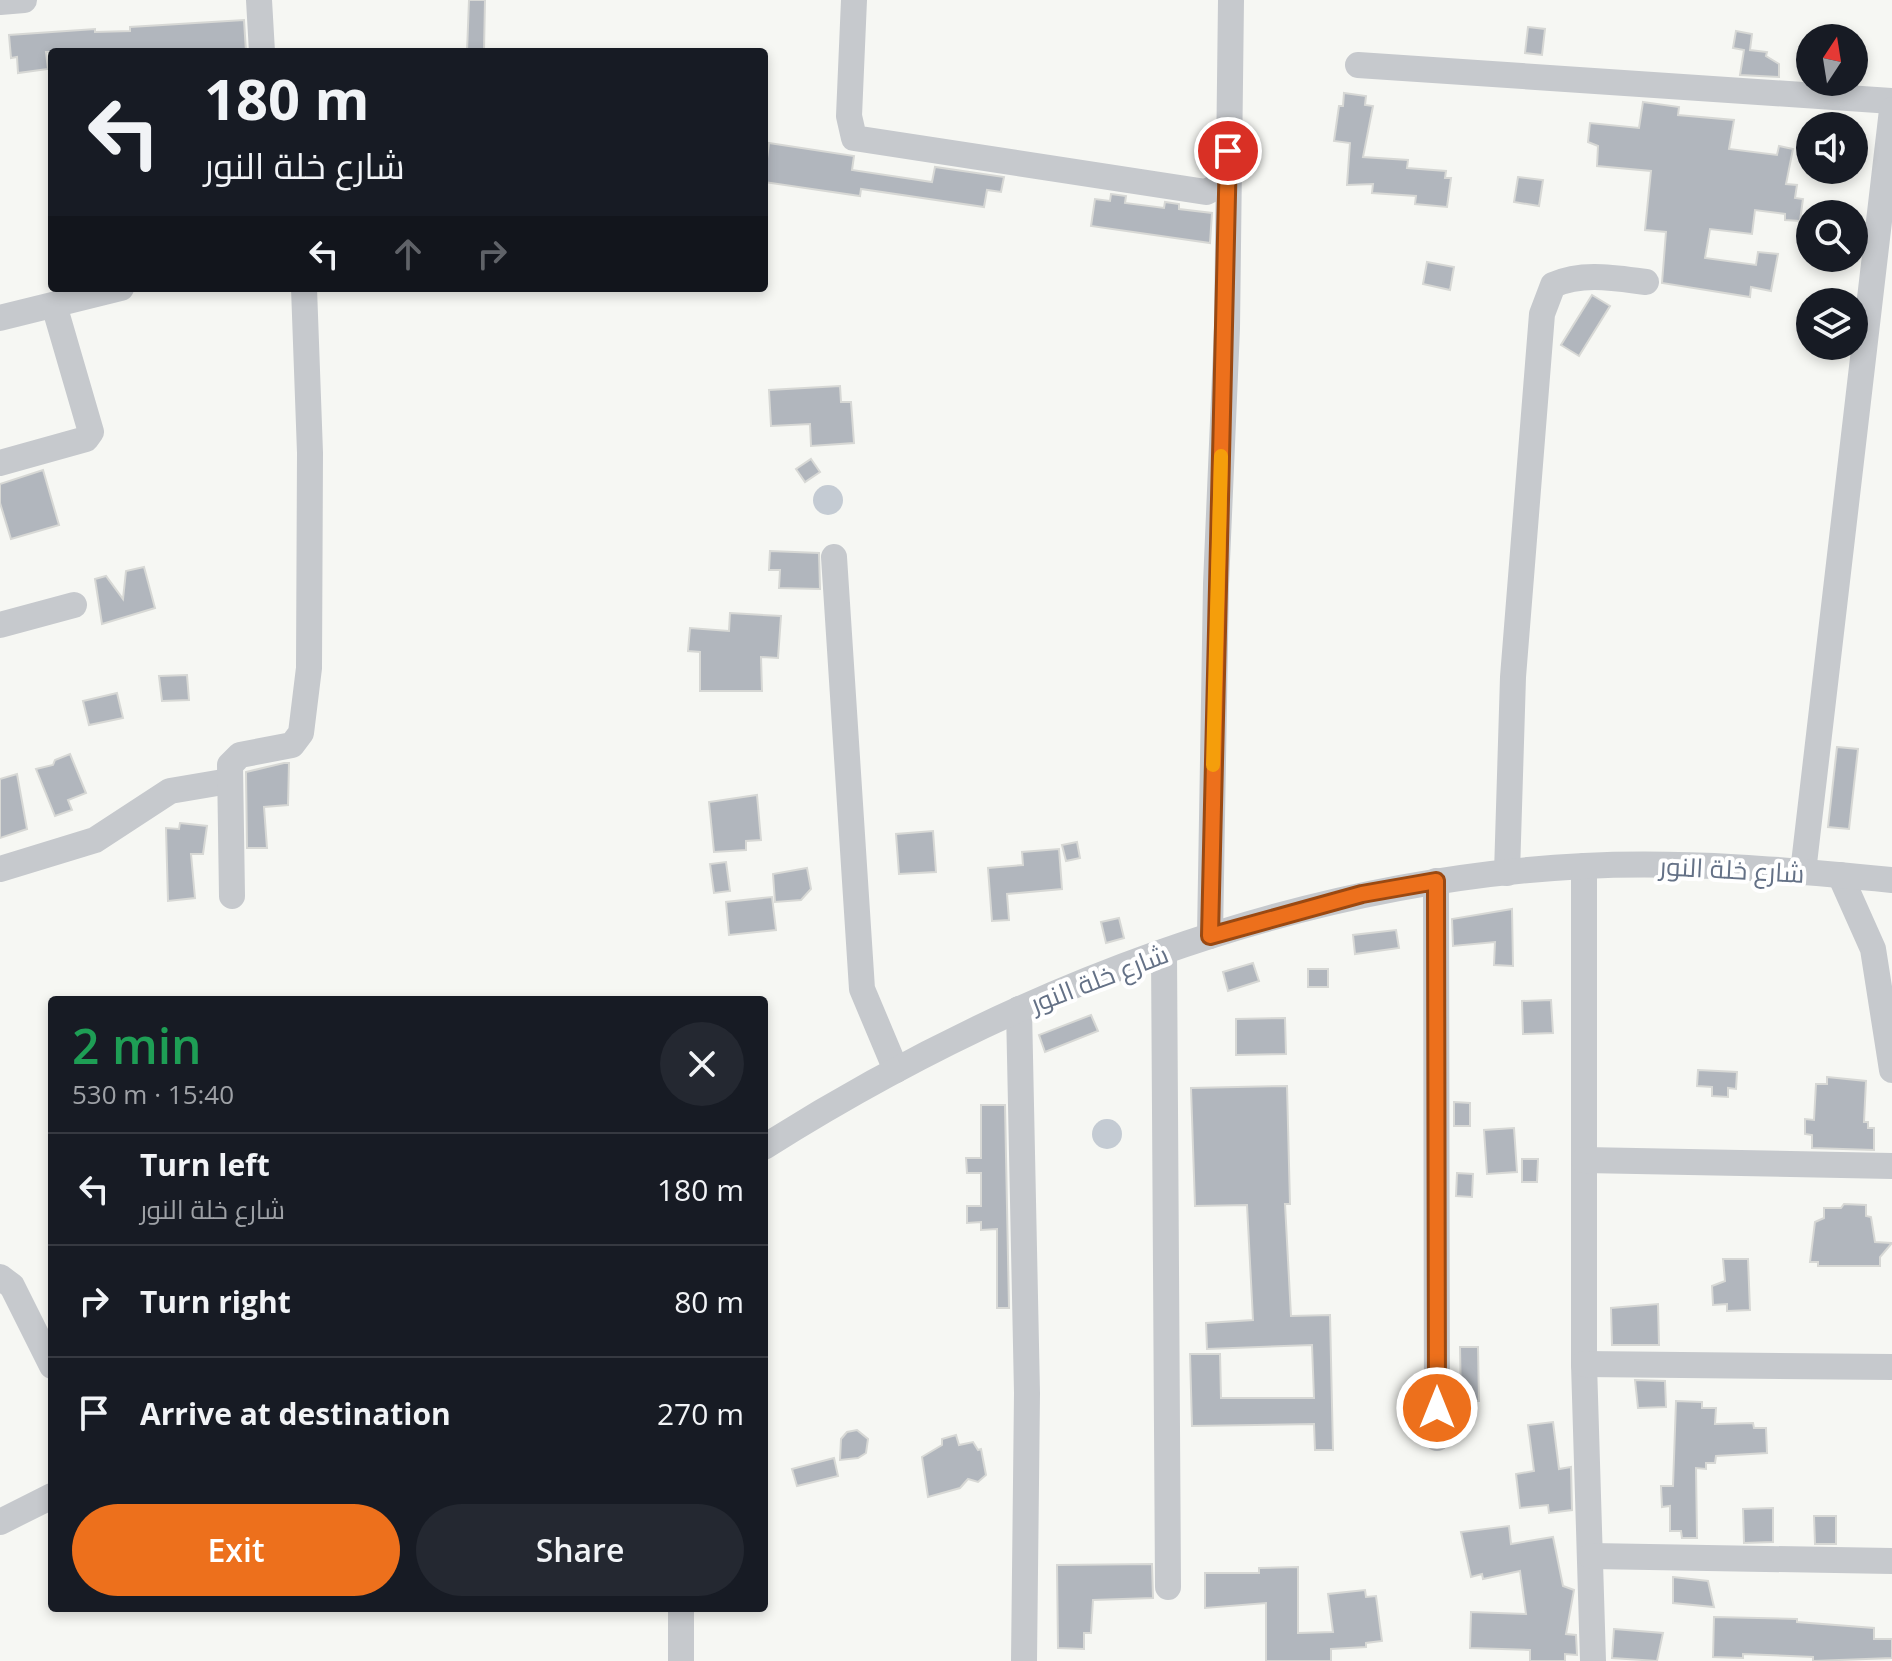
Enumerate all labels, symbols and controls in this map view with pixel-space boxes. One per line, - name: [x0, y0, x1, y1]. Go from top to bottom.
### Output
- north arrow: [1796, 24, 1868, 96]
- map controls: [1796, 24, 1868, 360]
- text: 180 m: [204, 60, 370, 136]
- icon: left: [72, 80, 176, 184]
- button: sound: [1796, 112, 1868, 184]
- pin: [1194, 117, 1262, 185]
- icon: arrive: [1206, 129, 1250, 173]
- text: شارع خلة النور: [204, 141, 405, 190]
- button: search: [1796, 200, 1868, 272]
- icon: left: [302, 232, 346, 276]
- icon: ahead: [386, 232, 430, 276]
- icon: right: [470, 232, 514, 276]
- button: layers: [1796, 288, 1868, 360]
- street label: شارع خلة النور: [1657, 847, 1805, 891]
- street label: شارع خلة النور: [1023, 935, 1173, 1021]
- text: 2 min: [72, 1013, 202, 1078]
- button: close: [660, 1022, 744, 1106]
- text: 530 m · 15:40: [72, 1076, 234, 1112]
- text: Turn left: [140, 1144, 270, 1185]
- icon: left: [72, 1167, 116, 1211]
- text: 180 m: [657, 1169, 744, 1210]
- text: شارع خلة النور: [140, 1191, 285, 1227]
- icon: right: [72, 1279, 116, 1323]
- text: Turn right: [140, 1281, 291, 1322]
- text: 80 m: [674, 1281, 744, 1322]
- position arrow: [1395, 1366, 1479, 1450]
- icon: arrive: [72, 1391, 116, 1435]
- text: Arrive at destination: [140, 1393, 451, 1434]
- text: 270 m: [657, 1393, 744, 1434]
- button: Exit: [72, 1504, 400, 1596]
- button: Share: [416, 1504, 744, 1596]

